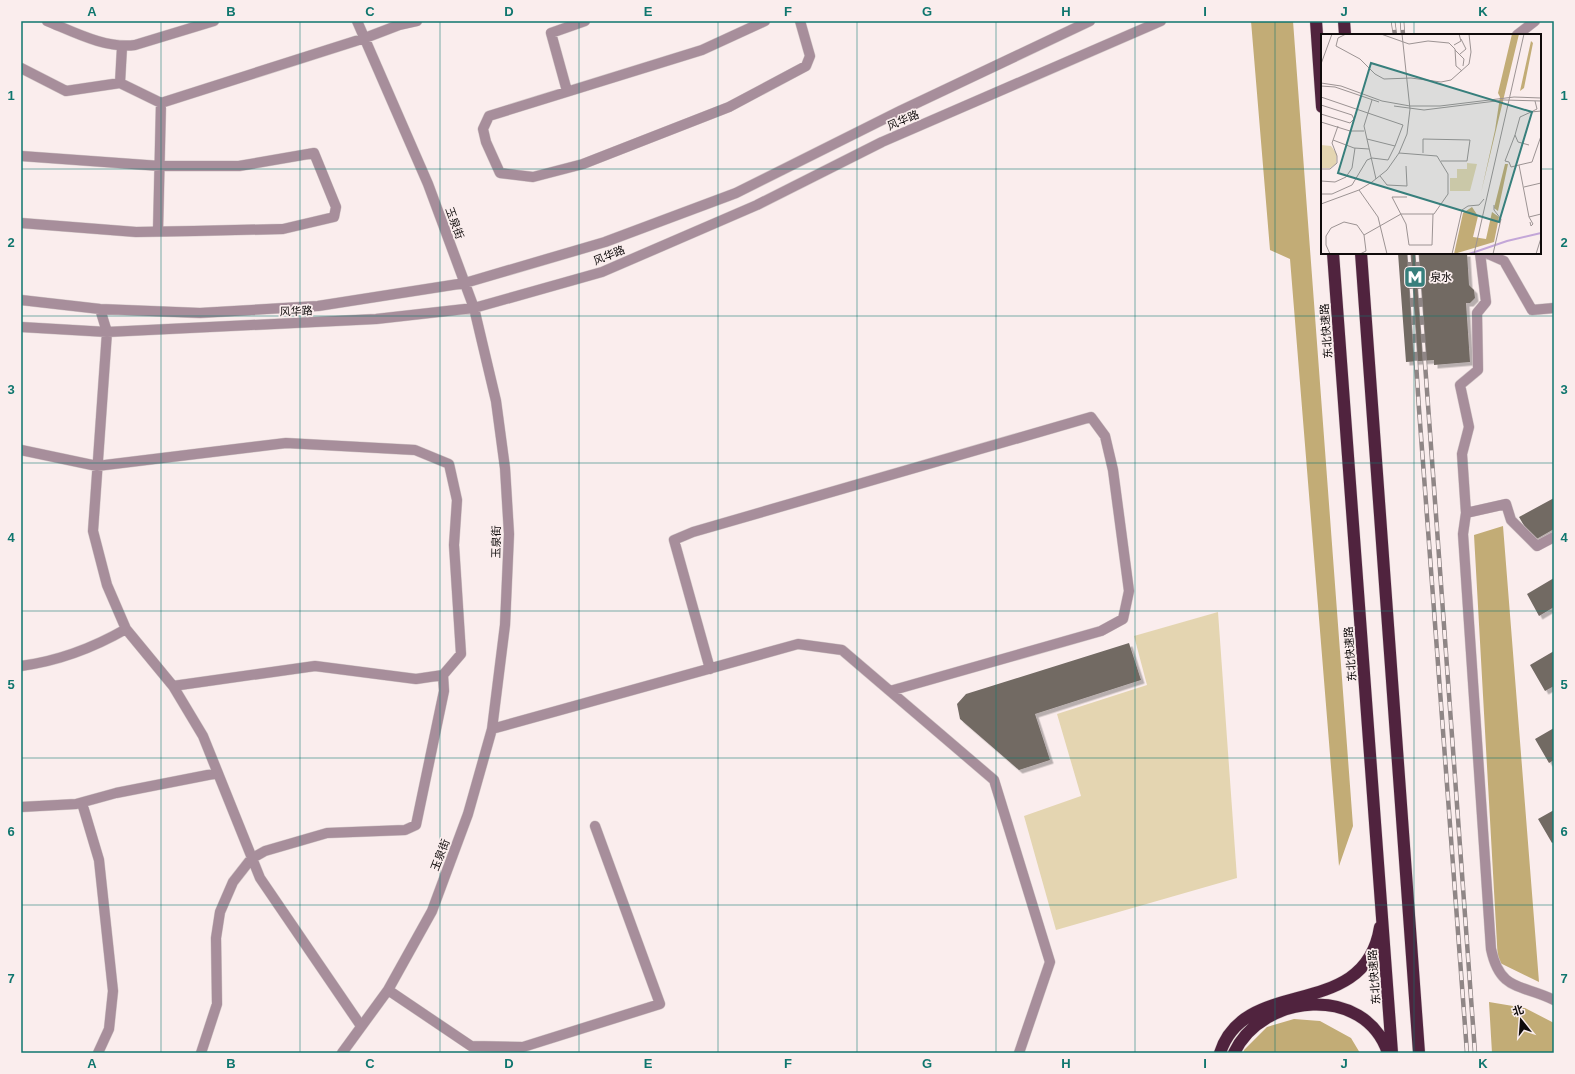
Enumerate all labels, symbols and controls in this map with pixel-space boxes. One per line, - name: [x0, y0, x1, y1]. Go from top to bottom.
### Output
- text: A: [87, 4, 97, 19]
- text: B: [226, 4, 236, 19]
- text: C: [365, 4, 375, 19]
- text: D: [504, 4, 514, 19]
- text: E: [644, 4, 653, 19]
- text: F: [784, 4, 792, 19]
- text: G: [922, 4, 932, 19]
- text: H: [1061, 4, 1071, 19]
- text: I: [1203, 4, 1207, 19]
- text: J: [1340, 4, 1348, 19]
- text: K: [1478, 4, 1488, 19]
- inset map: [1321, 34, 1541, 254]
- text: 1: [7, 88, 15, 103]
- text: 1: [1560, 88, 1568, 103]
- street label: 风华路: [885, 108, 921, 132]
- street label: 玉泉街: [444, 205, 466, 241]
- text: 2: [7, 235, 15, 250]
- text: 2: [1560, 235, 1568, 250]
- street label: 风华路: [591, 243, 627, 267]
- metro station icon: 泉水: [1402, 264, 1428, 290]
- place label: 泉水: [1430, 271, 1452, 283]
- street label: 东北快速路: [1318, 303, 1334, 359]
- street label: 风华路: [279, 304, 313, 318]
- text: 3: [7, 382, 15, 397]
- text: 3: [1560, 382, 1568, 397]
- street label: 玉泉街: [490, 525, 502, 559]
- text: 4: [7, 530, 15, 545]
- text: 4: [1560, 530, 1568, 545]
- street label: 东北快速路: [1342, 626, 1358, 682]
- text: 5: [7, 677, 15, 692]
- text: 5: [1560, 677, 1568, 692]
- text: 6: [7, 824, 15, 839]
- text: 6: [1560, 824, 1568, 839]
- street label: 玉泉街: [428, 837, 452, 873]
- street label: 东北快速路: [1366, 949, 1382, 1005]
- text: 7: [7, 971, 15, 986]
- text: 7: [1560, 971, 1568, 986]
- north arrow: [1501, 1000, 1541, 1040]
- text: 北: [1511, 1003, 1525, 1018]
- text: A: [87, 1056, 97, 1071]
- text: B: [226, 1056, 236, 1071]
- text: C: [365, 1056, 375, 1071]
- text: D: [504, 1056, 514, 1071]
- text: E: [644, 1056, 653, 1071]
- text: F: [784, 1056, 792, 1071]
- text: G: [922, 1056, 932, 1071]
- text: H: [1061, 1056, 1071, 1071]
- text: I: [1203, 1056, 1207, 1071]
- text: J: [1340, 1056, 1348, 1071]
- text: K: [1478, 1056, 1488, 1071]

